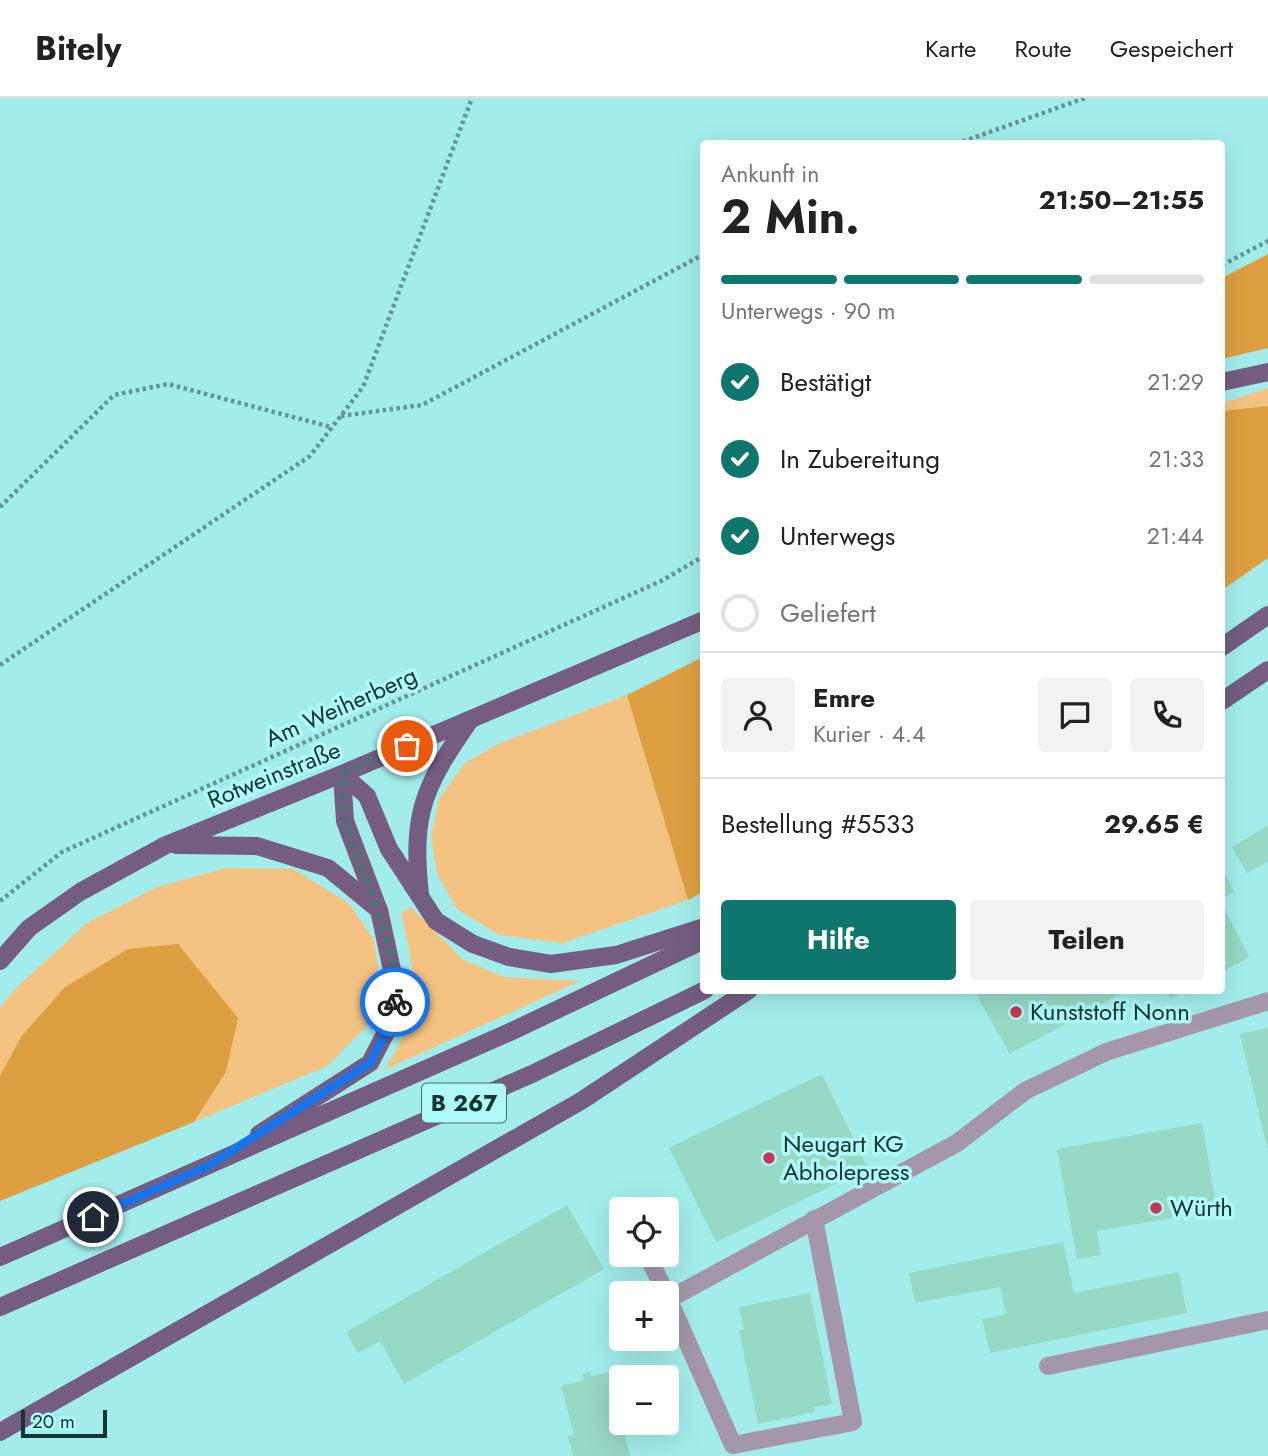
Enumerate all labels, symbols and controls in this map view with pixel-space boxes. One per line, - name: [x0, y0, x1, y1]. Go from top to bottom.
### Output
- text: Bitely: [35, 25, 122, 72]
- text: Karte: [925, 31, 976, 66]
- text: Route: [1014, 31, 1072, 66]
- text: Gespeichert: [1110, 31, 1233, 66]
- text: Ankunft in: [721, 157, 819, 191]
- text: 21:50–21:55: [1039, 181, 1204, 219]
- text: 2 Min.: [721, 184, 860, 250]
- text: Unterwegs · 90 m: [721, 294, 896, 328]
- icon: check: [721, 363, 759, 401]
- text: Bestätigt: [780, 363, 871, 401]
- text: 21:29: [1147, 365, 1204, 399]
- icon: check: [721, 440, 759, 478]
- text: In Zubereitung: [780, 440, 940, 478]
- text: 21:33: [1149, 442, 1204, 476]
- icon: check: [721, 517, 759, 555]
- text: Unterwegs: [780, 517, 895, 555]
- text: 21:44: [1147, 519, 1204, 553]
- text: Geliefert: [780, 594, 876, 632]
- street label: Am Weiherberg: [259, 657, 422, 756]
- button: person: [721, 678, 795, 752]
- button: chat: [1038, 678, 1112, 752]
- button: phone: [1130, 678, 1204, 752]
- text: Emre: [813, 679, 875, 717]
- pin: [377, 716, 437, 776]
- text: Kurier · 4.4: [813, 717, 925, 751]
- icon: bag: [388, 727, 426, 765]
- street label: Rotweinstraße: [202, 732, 346, 817]
- text: Bestellung #5533: [721, 805, 914, 843]
- text: 29.65 €: [1104, 805, 1204, 843]
- button: Hilfe: [721, 900, 956, 980]
- button: Teilen: [970, 900, 1204, 980]
- courier: [360, 967, 430, 1037]
- icon: bike: [376, 983, 414, 1021]
- place label: Kunststoff Nonn: [1030, 994, 1190, 1029]
- marker: Kunststoff Nonn: [1008, 1004, 1024, 1020]
- road number: B 267: [422, 1084, 506, 1122]
- place label: Neugart KG Abholepress: [783, 1126, 909, 1189]
- marker: Neugart KG Abholepress: [761, 1150, 777, 1166]
- pin: [63, 1187, 123, 1247]
- place label: Würth: [1170, 1190, 1233, 1225]
- map controls: [609, 1197, 679, 1435]
- button: locate: [609, 1197, 679, 1267]
- icon: home: [74, 1198, 112, 1236]
- marker: Würth: [1148, 1200, 1164, 1216]
- button: +: [609, 1281, 679, 1351]
- button: −: [609, 1365, 679, 1435]
- scale bar: [21, 1407, 107, 1439]
- text: 20 m: [32, 1408, 75, 1435]

